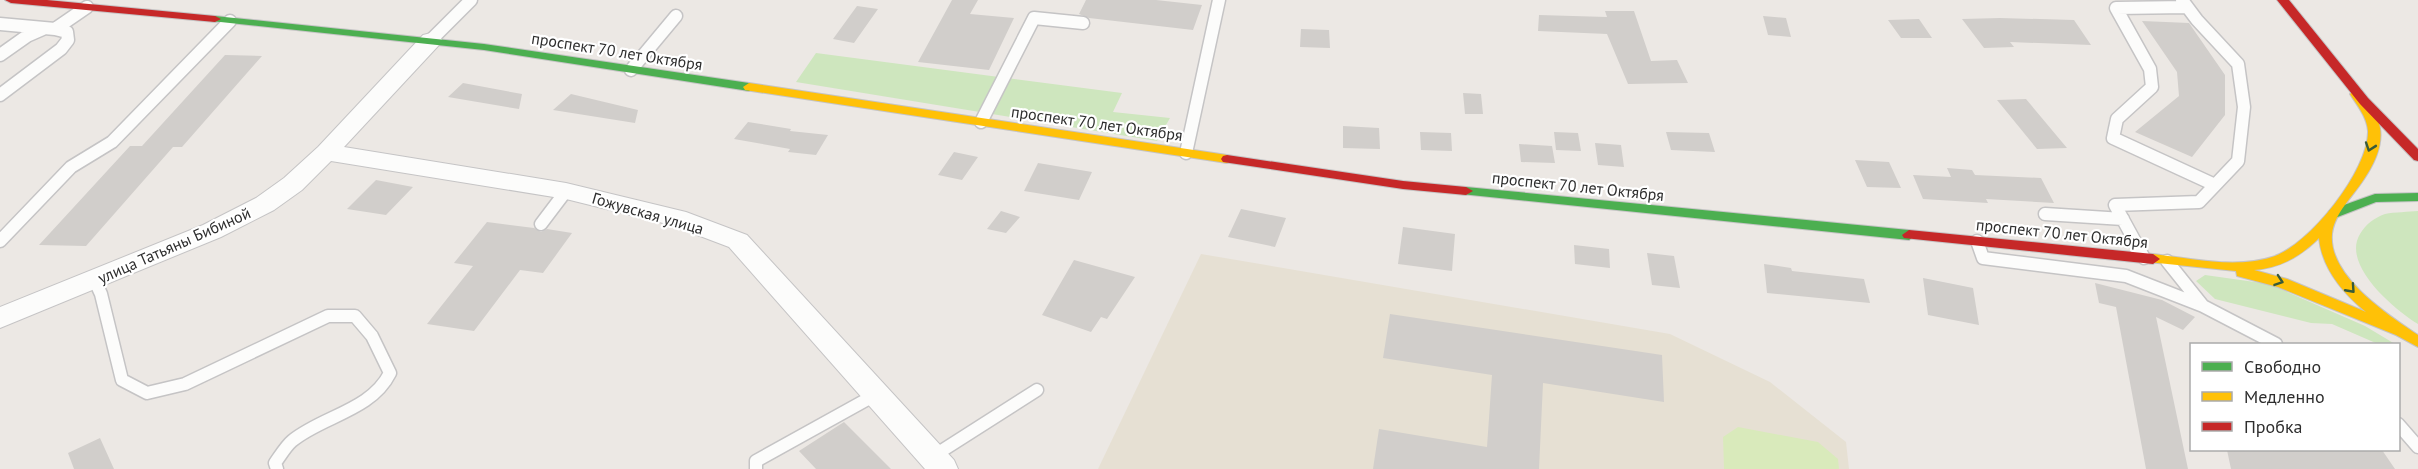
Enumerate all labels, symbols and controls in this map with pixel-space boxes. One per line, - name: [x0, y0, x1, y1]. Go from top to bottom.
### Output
- street label: проспект 70 лет Октября: [530, 28, 704, 74]
- street label: проспект 70 лет Октября: [1010, 101, 1184, 145]
- one-way arrow: [2365, 141, 2378, 152]
- street label: проспект 70 лет Октября: [1491, 167, 1665, 205]
- street label: Гожувская улица: [590, 188, 706, 238]
- street label: улица Татьяны Бибиной: [94, 202, 254, 288]
- street label: проспект 70 лет Октября: [1975, 214, 2149, 252]
- one-way arrow: [2273, 274, 2284, 287]
- one-way arrow: [2344, 282, 2355, 293]
- legend: [2190, 343, 2400, 451]
- text: Свободно: [2244, 355, 2321, 378]
- text: Медленно: [2244, 385, 2325, 408]
- text: Пробка: [2244, 415, 2302, 438]

